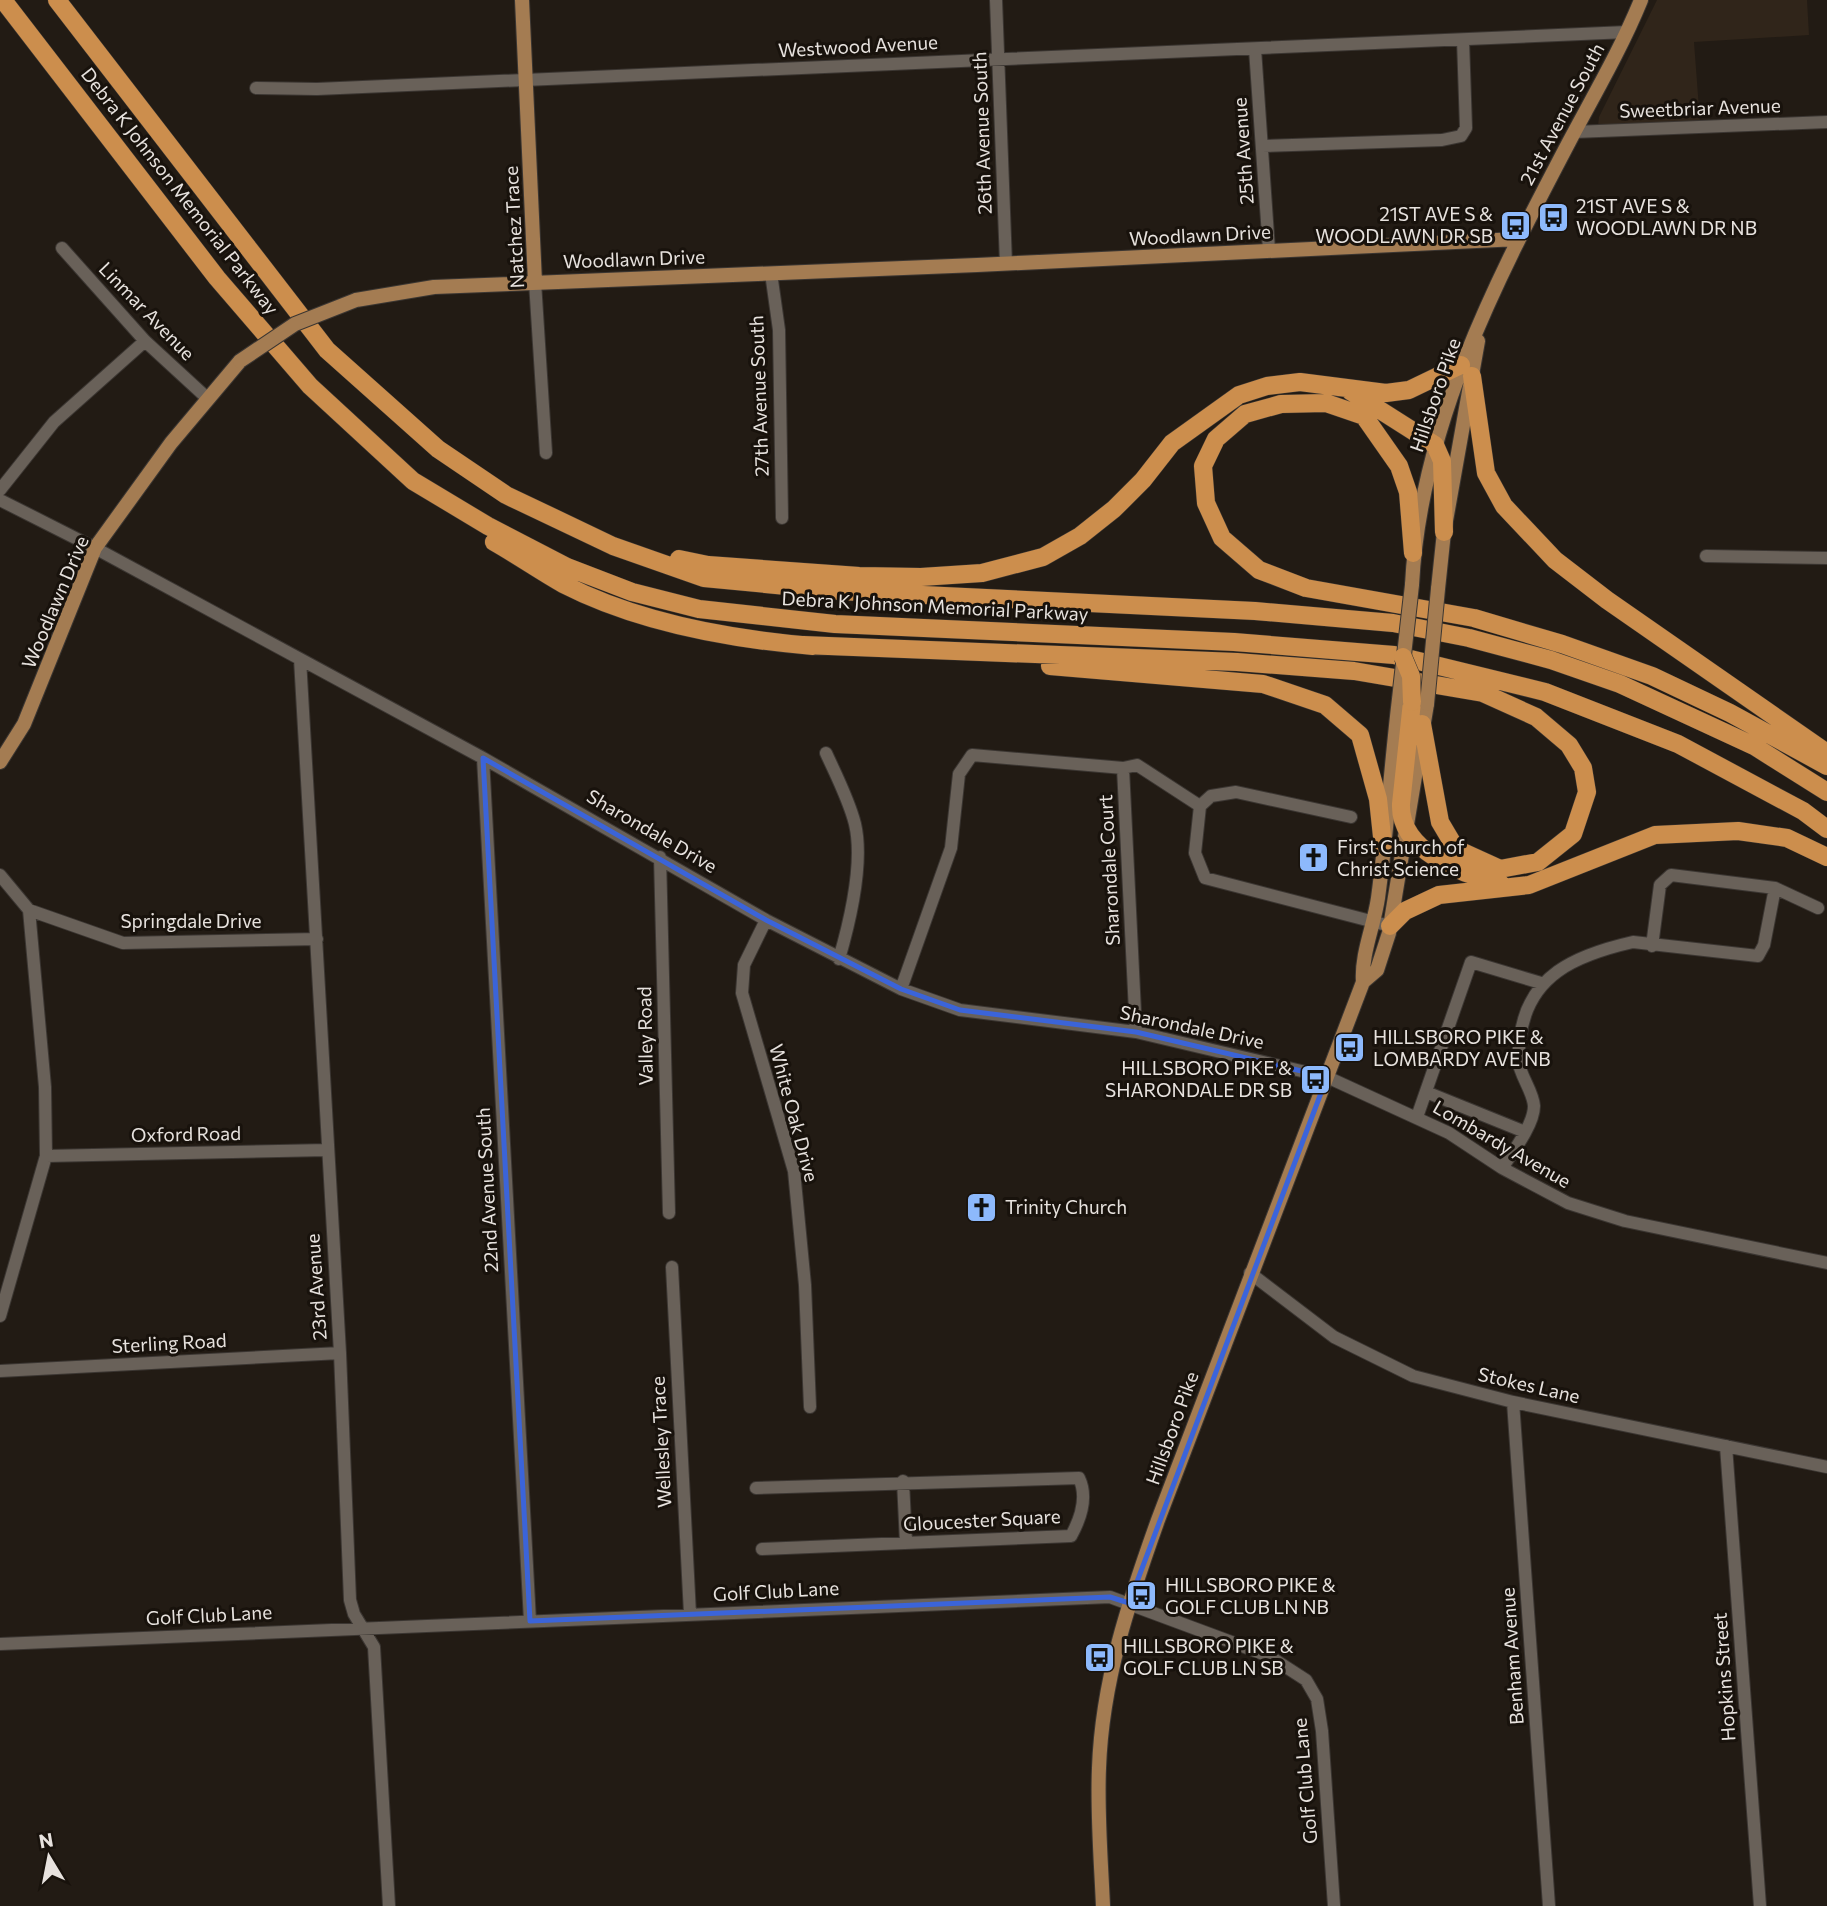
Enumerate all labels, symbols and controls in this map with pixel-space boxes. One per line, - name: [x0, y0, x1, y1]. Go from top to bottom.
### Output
- street label: Westwood Avenue: [777, 30, 938, 61]
- street label: 21st Avenue South: [1514, 39, 1609, 189]
- street label: 26th Avenue South: [967, 51, 996, 215]
- street label: Debra K Johnson Memorial Parkway: [77, 63, 284, 319]
- street label: Sweetbriar Avenue: [1619, 93, 1781, 122]
- street label: 25th Avenue: [1227, 97, 1258, 205]
- street label: Natchez Trace: [499, 165, 528, 289]
- place label: 21ST AVE S & WOODLAWN DR NB: [1576, 194, 1757, 239]
- bus stop icon: 21ST AVE S & WOODLAWN DR NB: [1536, 200, 1570, 234]
- place label: 21ST AVE S & WOODLAWN DR SB: [1315, 202, 1493, 247]
- bus stop icon: 21ST AVE S & WOODLAWN DR SB: [1499, 208, 1533, 242]
- street label: Woodlawn Drive: [1129, 219, 1271, 250]
- street label: Woodlawn Drive: [563, 245, 705, 272]
- street label: Linmar Avenue: [95, 257, 200, 365]
- street label: 27th Avenue South: [744, 315, 773, 477]
- street label: Hillsboro Pike: [1404, 335, 1465, 455]
- street label: Woodlawn Drive: [16, 532, 93, 672]
- street label: Debra K Johnson Memorial Parkway: [781, 586, 1089, 625]
- street label: Sharondale Drive: [583, 784, 722, 877]
- street label: Sharondale Court: [1093, 794, 1124, 946]
- place label: First Church of Christ Science: [1337, 835, 1465, 880]
- church icon: First Church of Christ Science: [1297, 841, 1331, 875]
- street label: Springdale Drive: [120, 909, 262, 932]
- street label: Valley Road: [632, 986, 657, 1086]
- street label: Sharondale Drive: [1118, 1000, 1266, 1053]
- place label: HILLSBORO PIKE & LOMBARDY AVE NB: [1373, 1025, 1551, 1070]
- bus stop icon: HILLSBORO PIKE & LOMBARDY AVE NB: [1333, 1031, 1367, 1065]
- street label: White Oak Drive: [765, 1041, 824, 1184]
- place label: HILLSBORO PIKE & SHARONDALE DR SB: [1105, 1056, 1292, 1101]
- bus stop icon: HILLSBORO PIKE & SHARONDALE DR SB: [1298, 1062, 1332, 1096]
- street label: Lombardy Avenue: [1429, 1095, 1575, 1192]
- street label: 22nd Avenue South: [471, 1107, 502, 1273]
- street label: Oxford Road: [131, 1121, 241, 1146]
- church icon: Trinity Church: [965, 1190, 999, 1224]
- place label: Trinity Church: [1005, 1195, 1127, 1218]
- street label: 23rd Avenue: [300, 1233, 331, 1341]
- street label: Sterling Road: [111, 1328, 227, 1357]
- street label: Stokes Lane: [1476, 1362, 1582, 1407]
- street label: Hillsboro Pike: [1140, 1368, 1203, 1488]
- street label: Wellesley Trace: [646, 1376, 675, 1508]
- street label: Gloucester Square: [903, 1504, 1061, 1535]
- place label: HILLSBORO PIKE & GOLF CLUB LN NB: [1165, 1573, 1336, 1618]
- street label: Golf Club Lane: [712, 1576, 840, 1605]
- bus stop icon: HILLSBORO PIKE & GOLF CLUB LN NB: [1125, 1579, 1159, 1613]
- street label: Benham Avenue: [1495, 1587, 1528, 1725]
- street label: Golf Club Lane: [145, 1600, 273, 1629]
- street label: Hopkins Street: [1708, 1612, 1739, 1742]
- place label: HILLSBORO PIKE & GOLF CLUB LN SB: [1123, 1634, 1294, 1679]
- bus stop icon: HILLSBORO PIKE & GOLF CLUB LN SB: [1083, 1640, 1117, 1674]
- street label: Golf Club Lane: [1288, 1717, 1321, 1845]
- north arrow: [14, 1822, 84, 1892]
- text: N: [37, 1827, 55, 1852]

